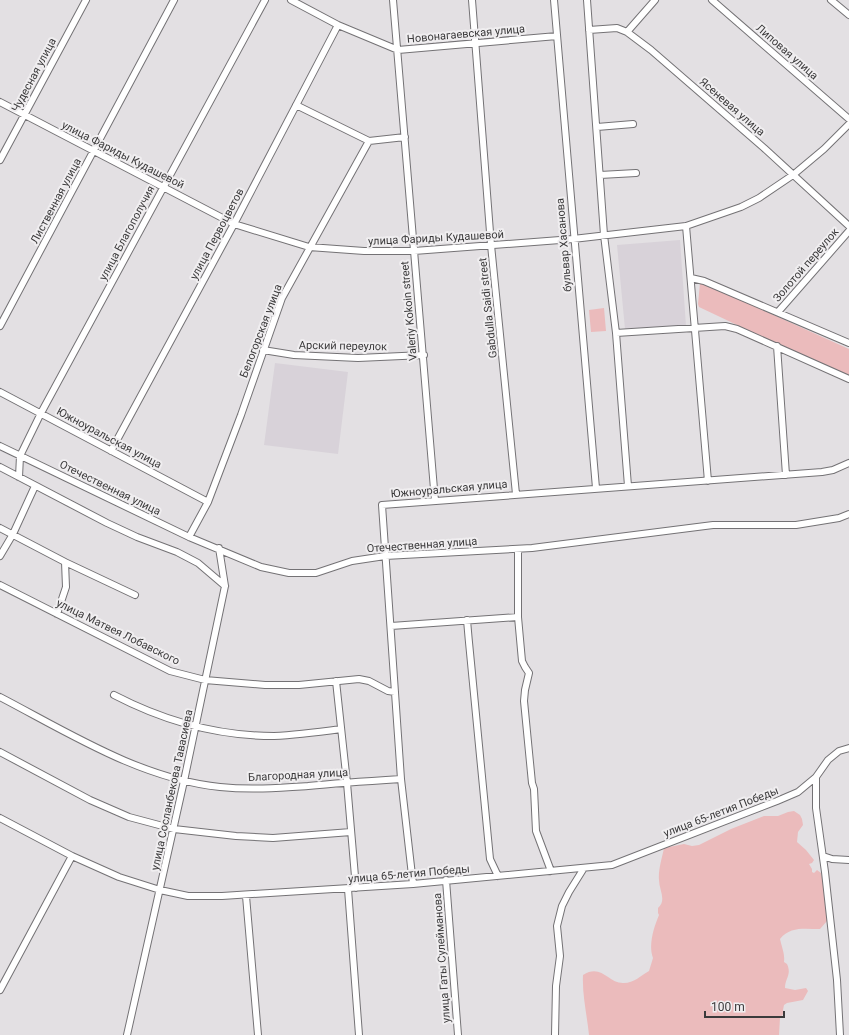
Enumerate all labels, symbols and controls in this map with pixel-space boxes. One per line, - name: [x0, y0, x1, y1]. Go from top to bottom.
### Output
- street label: Новонагаевская улица: [406, 22, 526, 46]
- street label: Липовая улица: [753, 22, 821, 82]
- street label: Чудесная улица: [9, 36, 59, 114]
- street label: Ясеневая улица: [697, 75, 767, 139]
- street label: улица Фариды Кудашевой: [60, 118, 186, 192]
- street label: Лиственная улица: [28, 156, 84, 246]
- street label: улица Благополучия: [97, 183, 157, 283]
- street label: улица Первоцветов: [187, 186, 247, 282]
- street label: бульвар Хасанова: [553, 198, 575, 292]
- street label: Золотой переулок: [770, 225, 842, 304]
- street label: улица Фариды Кудашевой: [368, 228, 504, 248]
- street label: Gabdulla Saidi street: [476, 257, 500, 359]
- street label: Valeriy Kokoin street: [398, 260, 420, 361]
- street label: Белогорская улица: [237, 282, 285, 380]
- street label: Арский переулок: [299, 339, 387, 353]
- street label: Южноуральская улица: [54, 405, 164, 471]
- street label: Отечественная улица: [57, 458, 163, 518]
- street label: Южноуральская улица: [390, 477, 508, 501]
- street label: Отечественная улица: [366, 535, 478, 555]
- street label: улица Матвея Лобавского: [54, 596, 182, 668]
- street label: улица Сосланбекова Тавасиева: [149, 708, 195, 872]
- street label: Благородная улица: [248, 766, 348, 784]
- street label: улица 65-летия Победы: [662, 784, 780, 840]
- street label: улица 65-летия Победы: [348, 862, 470, 886]
- street label: улица Гаты Сулейманова: [431, 893, 453, 1023]
- scale bar: [705, 993, 784, 1019]
- text: 100 m: [711, 1000, 745, 1014]

